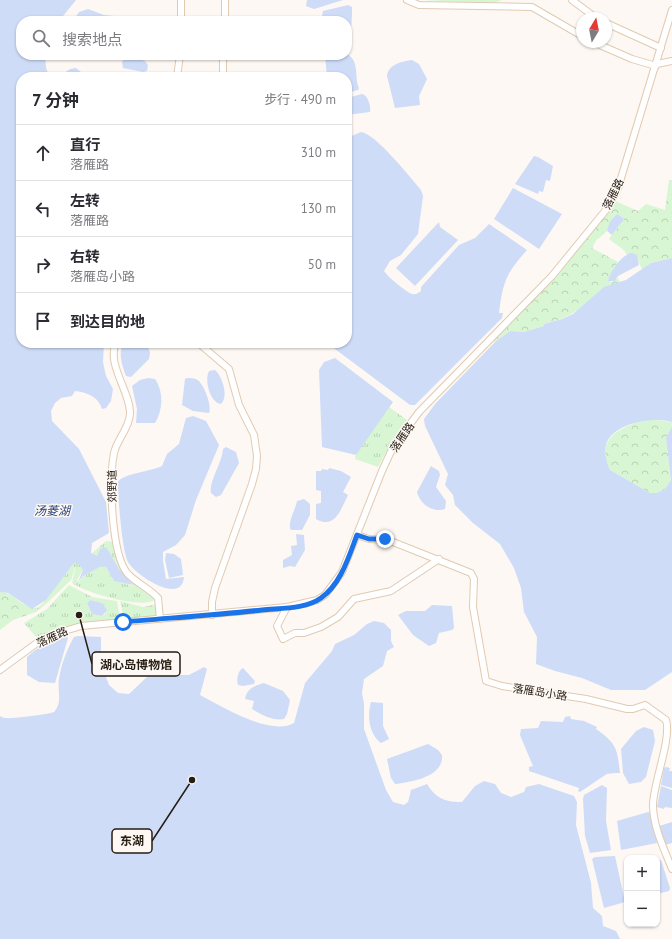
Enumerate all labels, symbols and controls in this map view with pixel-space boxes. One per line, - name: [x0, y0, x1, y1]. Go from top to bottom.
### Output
- north arrow: [576, 12, 612, 48]
- search box: [16, 16, 352, 60]
- icon: search: [30, 27, 52, 49]
- text: 搜索地点: [62, 30, 122, 49]
- text: 7 分钟: [32, 89, 79, 111]
- text: 步行 · 490 m: [264, 91, 336, 108]
- text: 直行: [70, 135, 100, 154]
- icon: ahead: [32, 142, 54, 164]
- text: 310 m: [301, 144, 336, 161]
- text: 落雁路: [70, 156, 109, 173]
- street label: 落雁路: [599, 176, 627, 212]
- text: 左转: [70, 191, 100, 210]
- icon: left: [32, 198, 54, 220]
- text: 130 m: [301, 200, 336, 217]
- text: 落雁路: [70, 212, 109, 229]
- text: 右转: [70, 247, 100, 266]
- icon: right: [32, 254, 54, 276]
- text: 50 m: [308, 256, 336, 273]
- text: 落雁岛小路: [70, 268, 135, 285]
- icon: arrive: [32, 310, 54, 332]
- text: 到达目的地: [70, 312, 145, 331]
- street label: 落雁路: [387, 419, 417, 455]
- street label: 郊野道: [105, 469, 119, 503]
- water label: 汤菱湖: [34, 503, 72, 518]
- route end: [376, 530, 394, 548]
- route start: [114, 613, 132, 631]
- street label: 落雁路: [34, 624, 70, 650]
- callout: 湖心岛博物馆: [92, 652, 180, 676]
- text: 湖心岛博物馆: [100, 657, 172, 672]
- street label: 落雁岛小路: [512, 681, 568, 703]
- callout: 东湖: [112, 829, 152, 853]
- text: 东湖: [120, 833, 144, 848]
- map controls: [624, 855, 660, 927]
- button: +: [624, 855, 660, 891]
- button: −: [624, 891, 660, 927]

